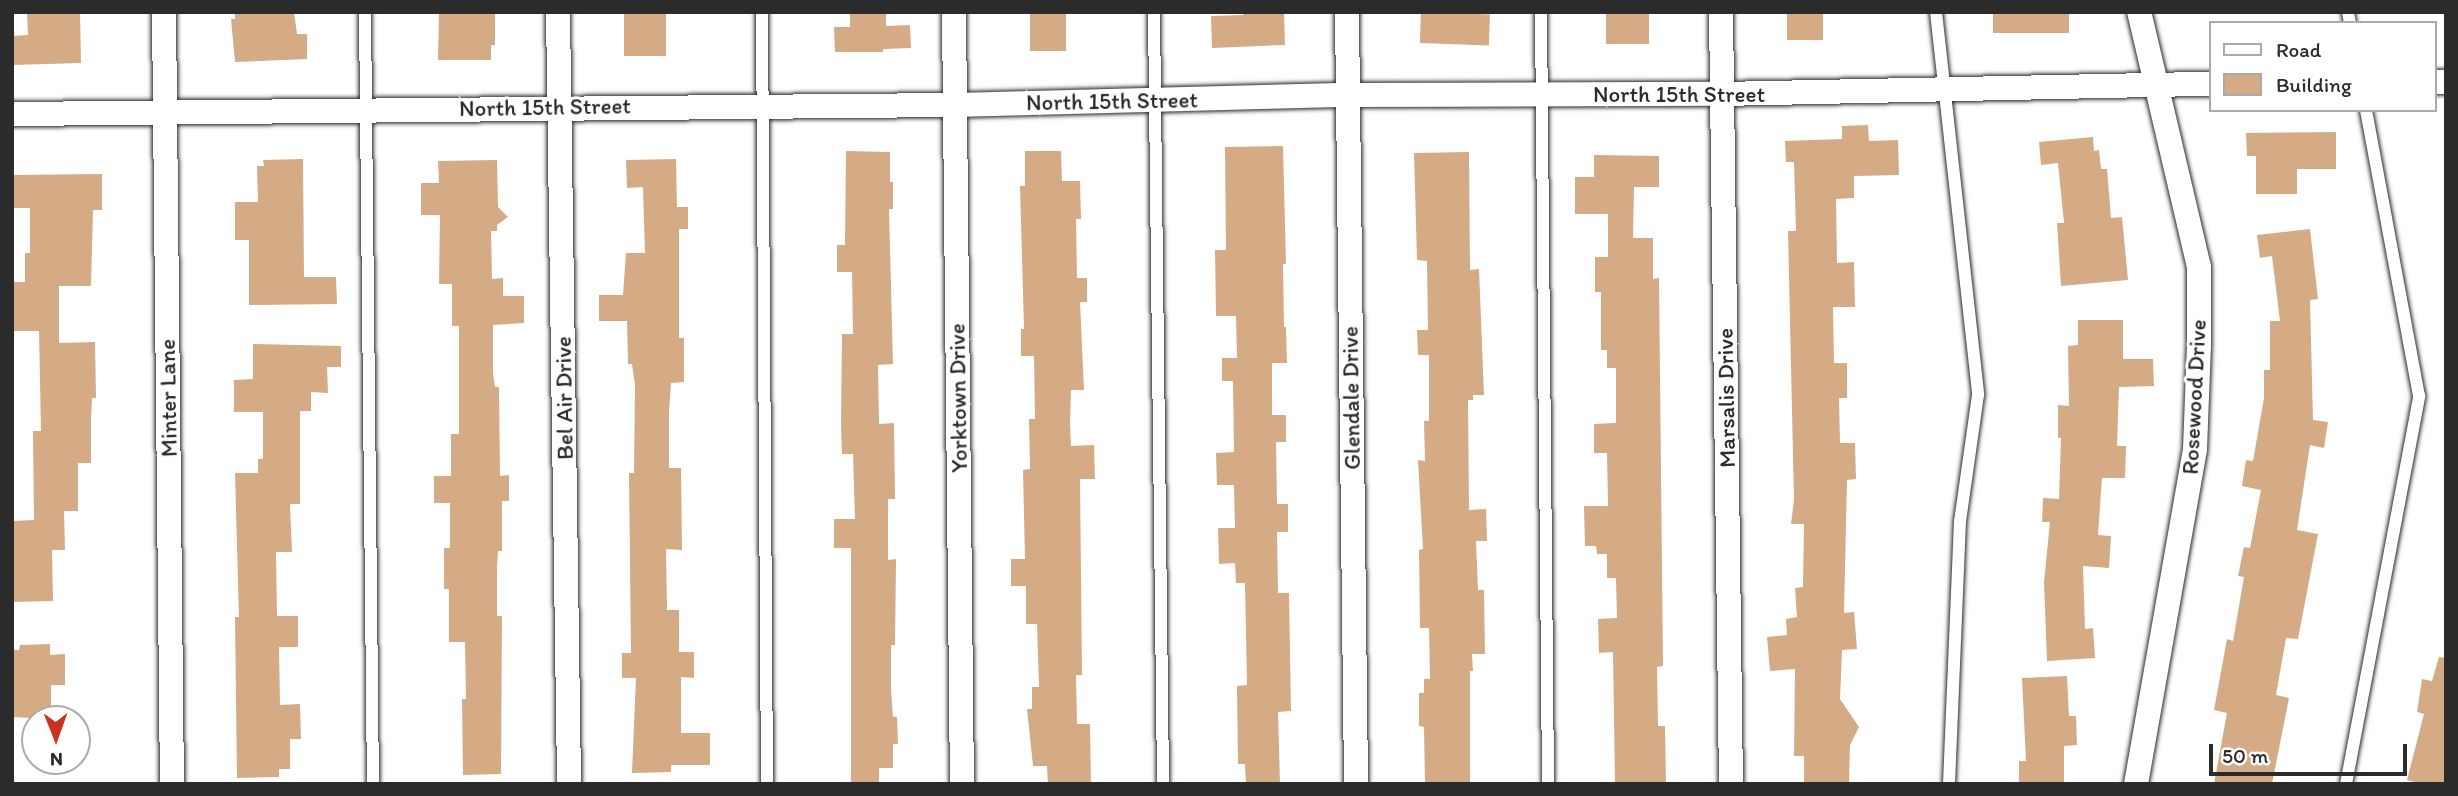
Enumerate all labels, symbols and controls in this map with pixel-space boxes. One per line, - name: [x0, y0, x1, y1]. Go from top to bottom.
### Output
- legend: [2210, 21, 2437, 112]
- text: Road: [2276, 37, 2321, 62]
- text: Building: [2276, 72, 2352, 97]
- street label: North 15th Street: [1593, 80, 1765, 108]
- street label: North 15th Street: [1026, 86, 1198, 116]
- street label: North 15th Street: [459, 92, 631, 122]
- street label: Rosewood Drive: [2176, 319, 2212, 475]
- street label: Yorktown Drive: [943, 323, 973, 473]
- street label: Glendale Drive: [1336, 326, 1366, 470]
- street label: Marsalis Drive: [1711, 328, 1741, 468]
- street label: Bel Air Drive: [549, 336, 579, 460]
- street label: Minter Lane: [153, 339, 183, 457]
- north arrow: [21, 705, 91, 775]
- scale bar: [2213, 730, 2411, 774]
- text: 50 m: [2222, 743, 2268, 768]
- text: N: [50, 748, 63, 771]

